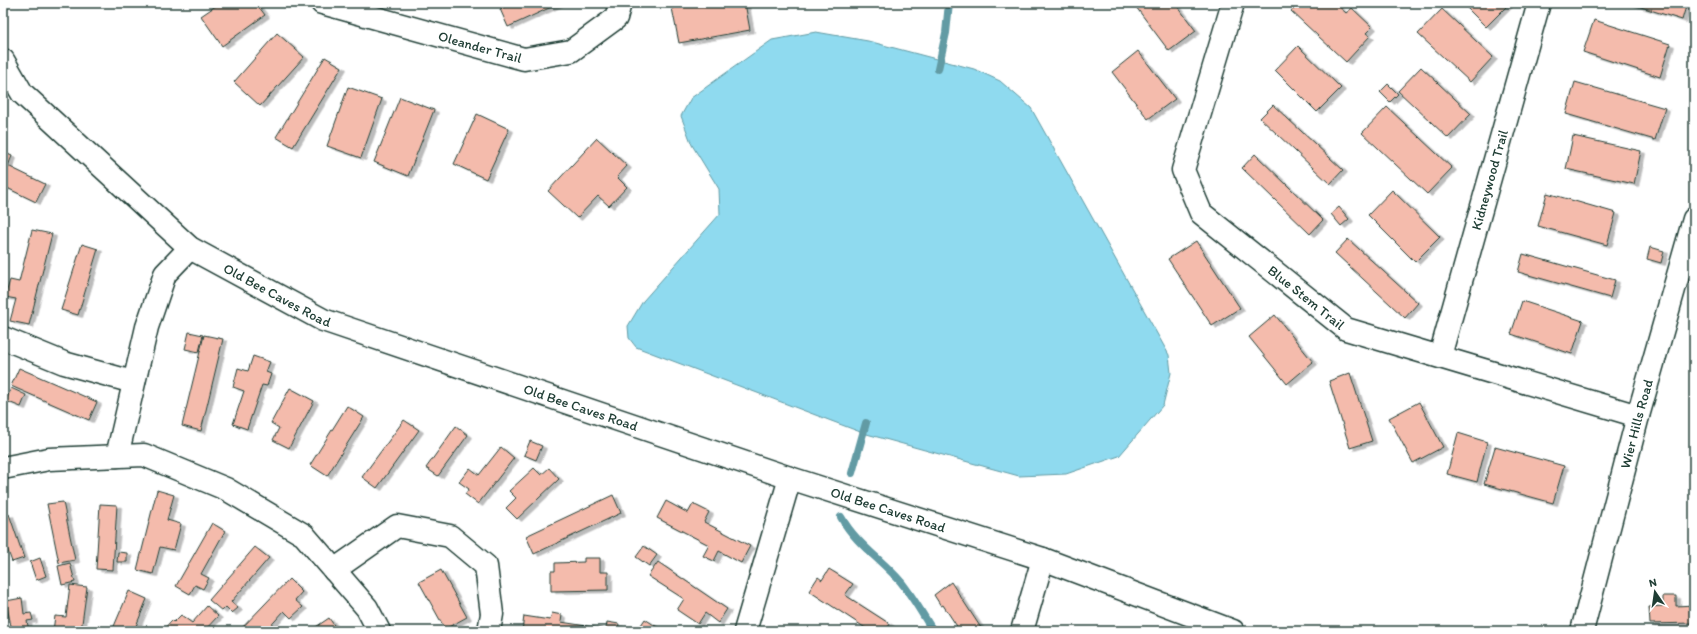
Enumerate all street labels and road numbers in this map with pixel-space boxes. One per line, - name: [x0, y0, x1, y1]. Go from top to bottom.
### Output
- street label: Oleander Trail: [436, 28, 524, 67]
- street label: Kidneywood Trail: [1468, 128, 1512, 232]
- street label: Old Bee Caves Road: [220, 260, 334, 331]
- street label: Blue Stem Trail: [1264, 262, 1348, 334]
- street label: Wier Hills Road: [1617, 377, 1657, 471]
- street label: Old Bee Caves Road: [521, 380, 640, 435]
- street label: Old Bee Caves Road: [828, 484, 948, 536]

